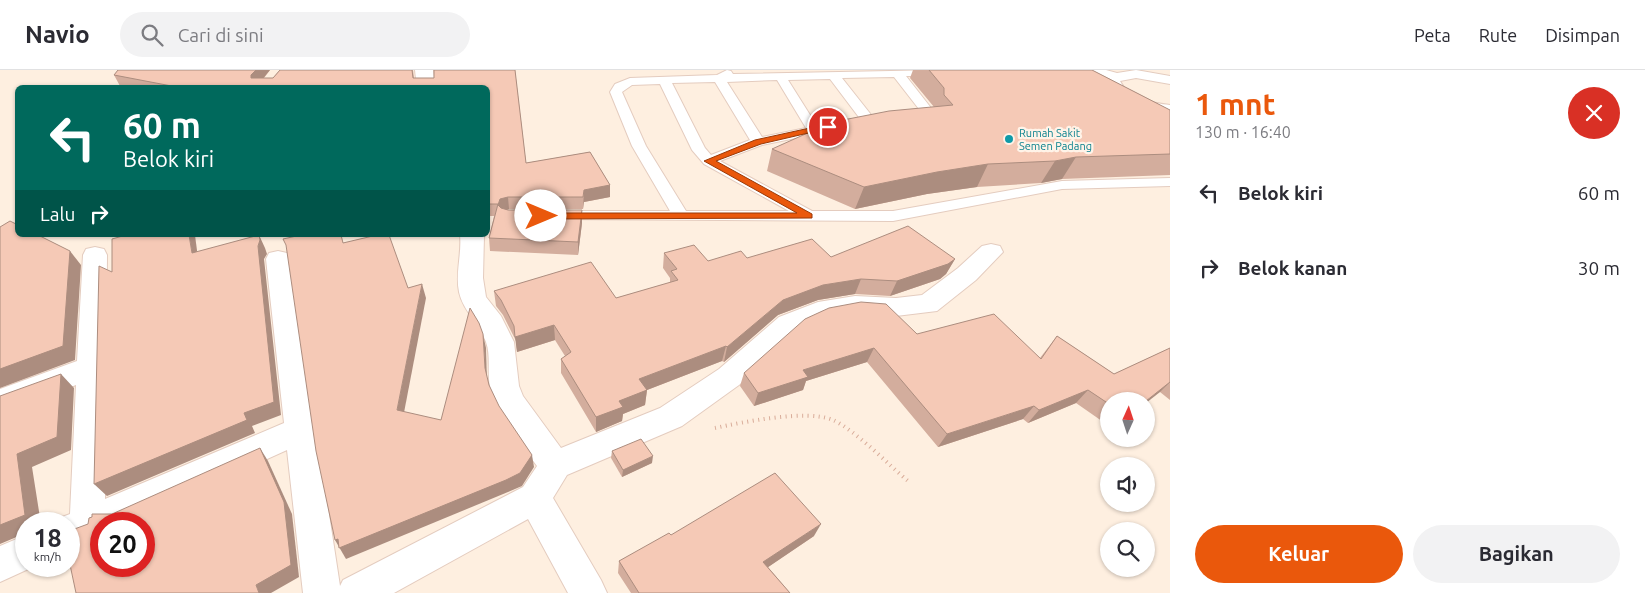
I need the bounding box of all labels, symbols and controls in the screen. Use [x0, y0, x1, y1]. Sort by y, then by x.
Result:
search box [120, 12, 470, 57]
text: Navio [25, 21, 90, 48]
icon: search [138, 21, 166, 49]
text: Cari di sini [178, 24, 264, 46]
text: Peta [1414, 25, 1451, 45]
text: Rute [1479, 25, 1517, 45]
text: Disimpan [1545, 25, 1620, 45]
text: 1 mnt [1195, 87, 1275, 121]
button: close [1568, 87, 1620, 139]
icon: left [40, 105, 105, 170]
text: 60 m [123, 105, 201, 145]
pin [807, 106, 849, 148]
icon: arrive [814, 113, 842, 141]
text: 130 m · 16:40 [1195, 123, 1291, 141]
place label: Rumah Sakit Semen Padang [1019, 127, 1092, 152]
marker: Rumah Sakit Semen Padang [1003, 133, 1015, 145]
text: Belok kiri [123, 146, 214, 171]
icon: left [1195, 179, 1223, 207]
text: Belok kiri [1238, 182, 1323, 204]
text: 60 m [1578, 182, 1620, 204]
position arrow [514, 189, 566, 241]
icon: right [85, 200, 113, 228]
text: Lalu [40, 203, 75, 225]
icon: right [1195, 254, 1223, 282]
text: Belok kanan [1238, 257, 1347, 279]
text: 30 m [1578, 257, 1620, 279]
north arrow [1100, 392, 1155, 448]
map controls [1100, 392, 1155, 577]
button: sound [1100, 457, 1155, 512]
speed limit sign: 20 [90, 512, 155, 577]
button: search [1100, 522, 1155, 577]
text: 18 [33, 524, 62, 552]
button: Keluar [1195, 525, 1403, 583]
button: Bagikan [1413, 525, 1620, 583]
text: km/h [34, 550, 61, 563]

